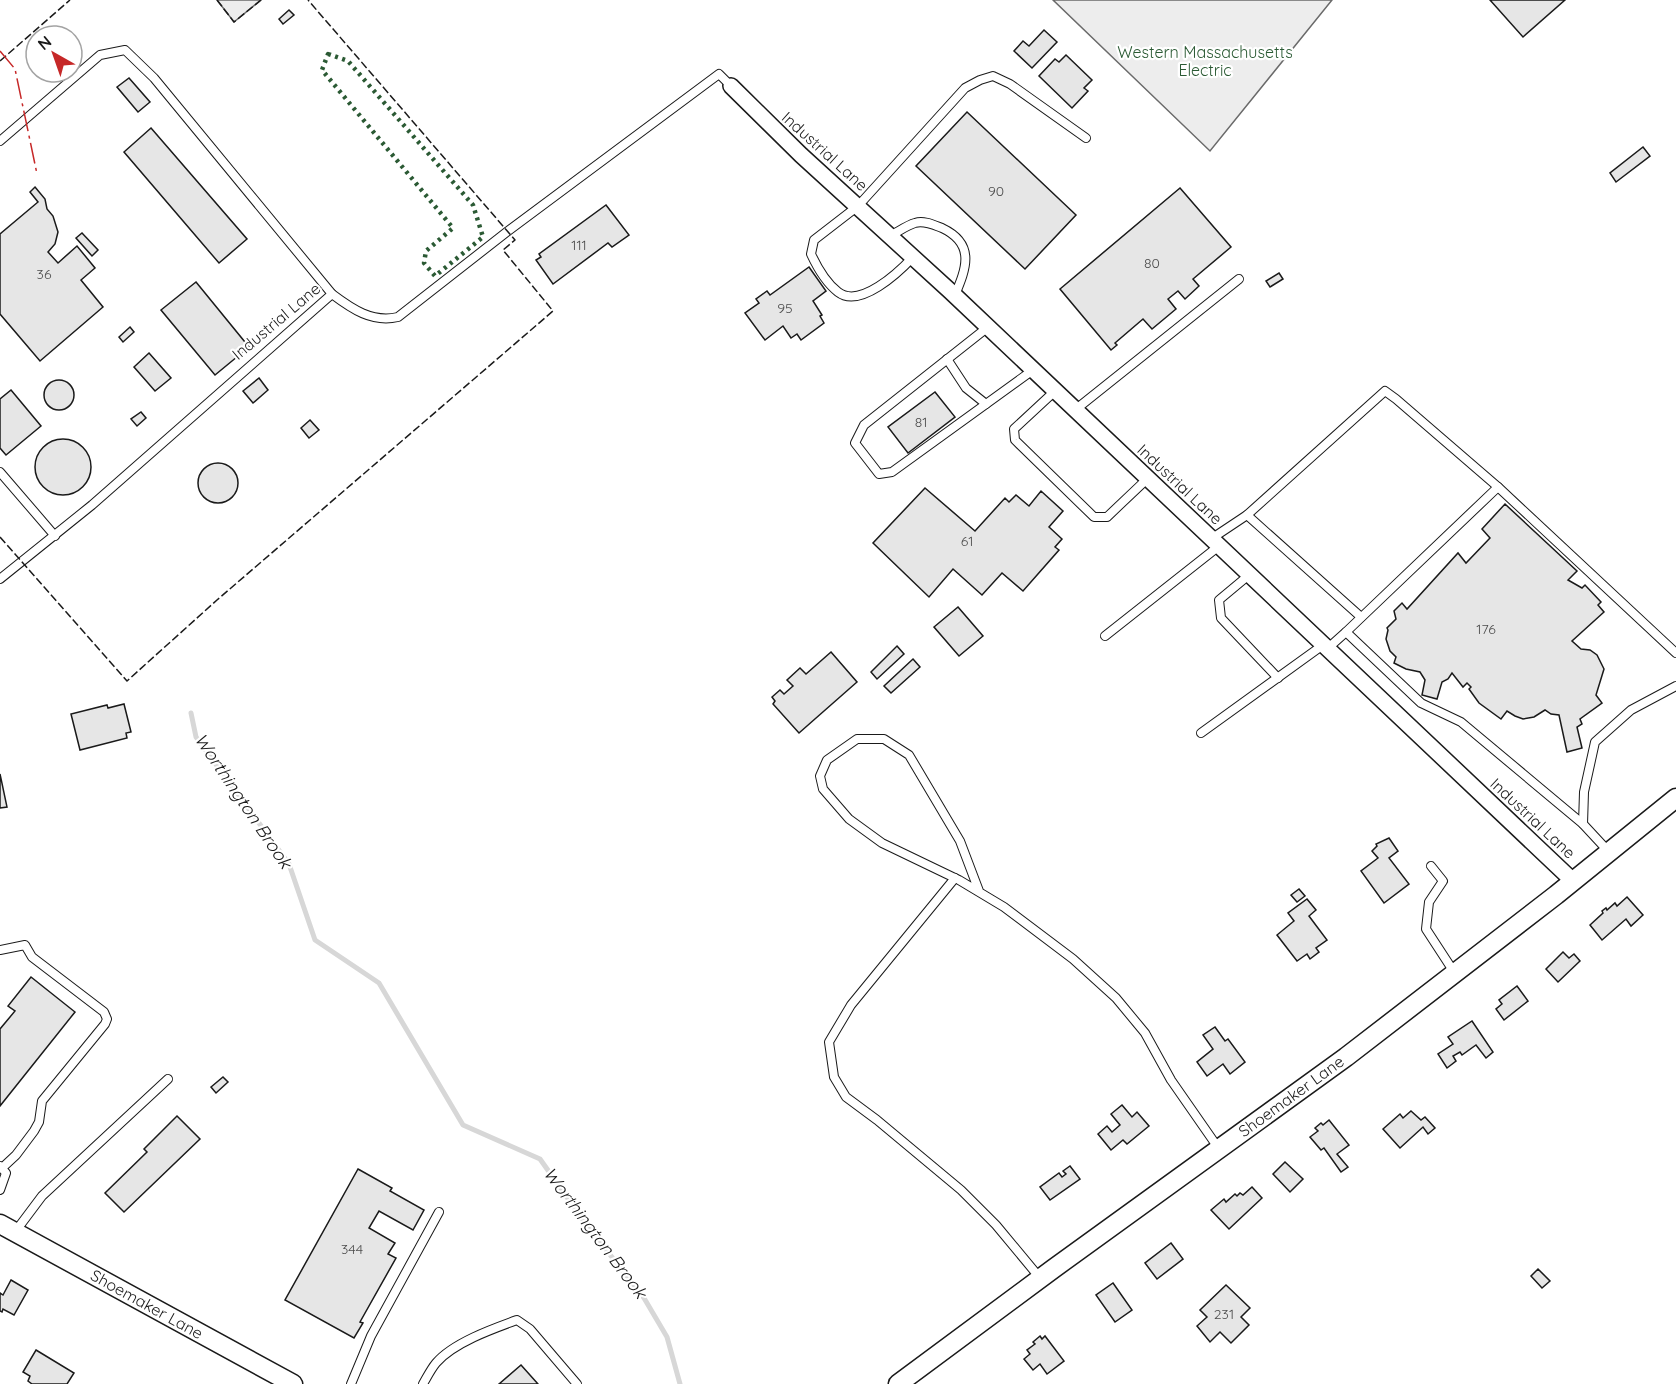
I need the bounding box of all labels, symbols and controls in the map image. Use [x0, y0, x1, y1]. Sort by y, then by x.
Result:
north arrow [24, 24, 84, 84]
text: N [33, 31, 55, 54]
park label: Western Massachusetts Electric [1117, 42, 1293, 80]
street label: Industrial Lane [778, 107, 872, 195]
house number: 90 [988, 182, 1004, 200]
house number: 111 [571, 236, 587, 254]
house number: 80 [1144, 254, 1160, 272]
house number: 36 [37, 265, 52, 283]
street label: Industrial Lane [228, 278, 324, 364]
house number: 95 [777, 299, 793, 317]
house number: 81 [915, 413, 927, 431]
street label: Industrial Lane [1133, 439, 1227, 529]
house number: 61 [961, 532, 973, 550]
house number: 176 [1476, 620, 1496, 638]
water label: Worthington Brook [190, 729, 298, 874]
street label: Industrial Lane [1486, 773, 1580, 863]
street label: Shoemaker Lane [1234, 1051, 1348, 1141]
water label: Worthington Brook [539, 1162, 653, 1304]
house number: 344 [341, 1240, 363, 1258]
street label: Shoemaker Lane [87, 1265, 207, 1343]
house number: 231 [1214, 1305, 1234, 1323]

